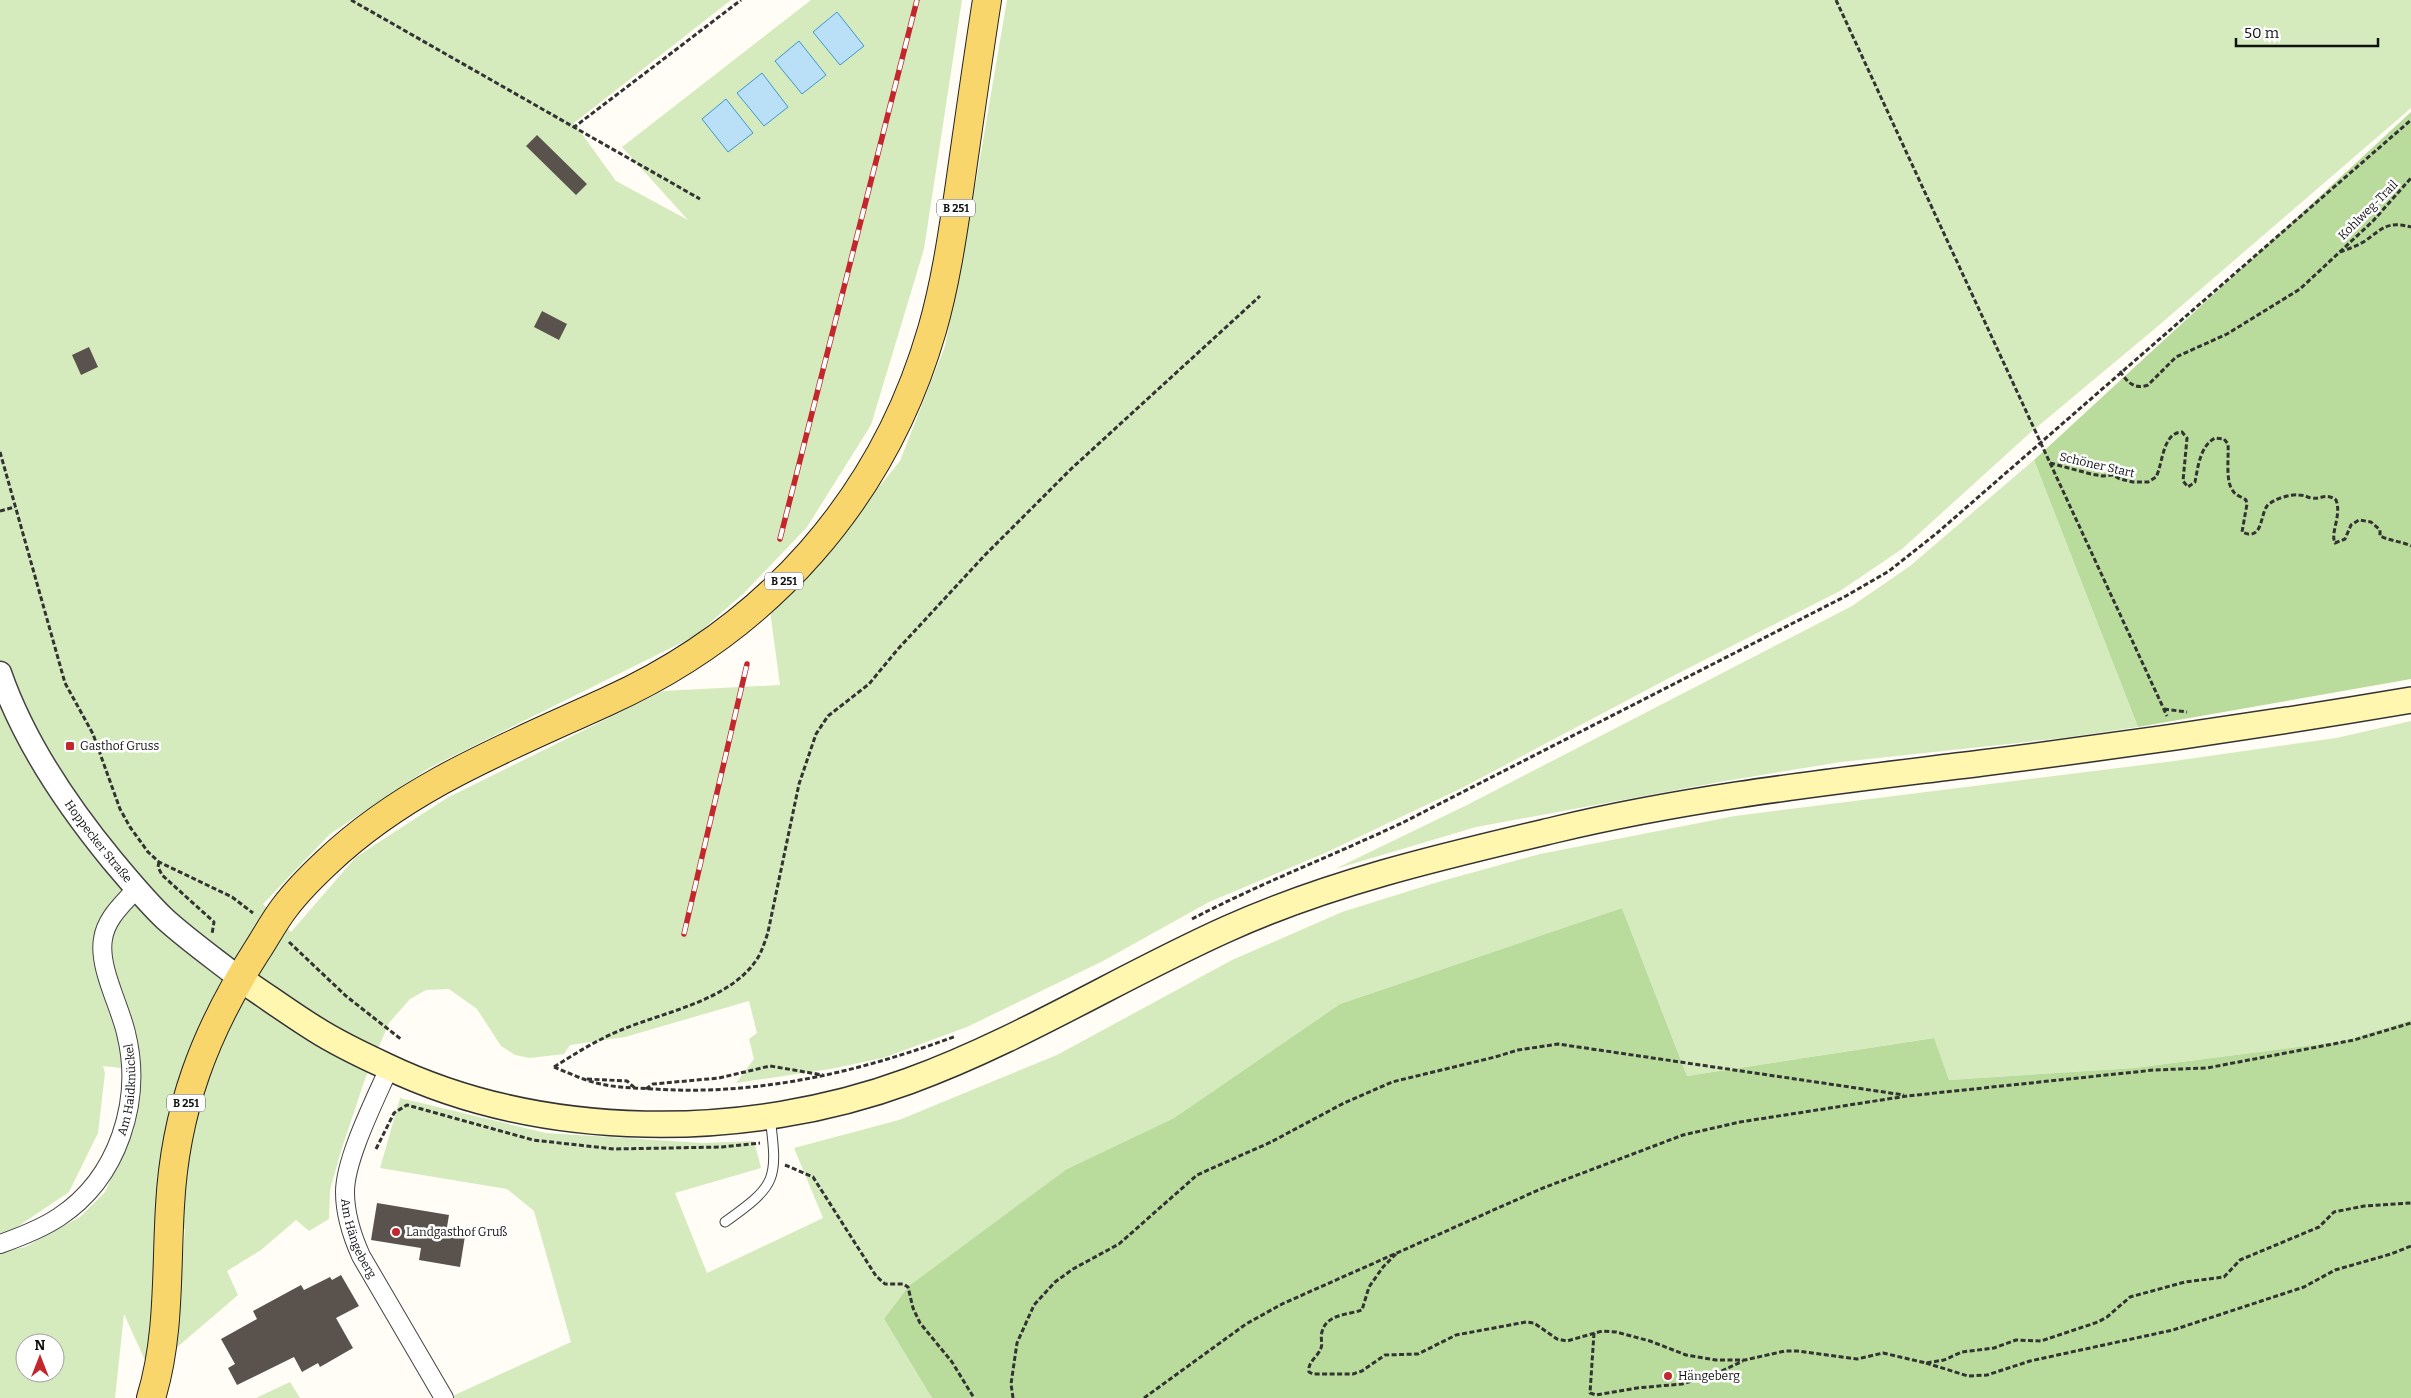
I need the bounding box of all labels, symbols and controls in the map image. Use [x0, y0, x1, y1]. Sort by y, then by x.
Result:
scale bar [2236, 15, 2378, 47]
text: 50 m [2244, 24, 2280, 42]
street label: Kohlweg-Trail [2335, 177, 2401, 243]
road number: B 251 [937, 200, 975, 217]
street label: Schöner Start [2058, 450, 2137, 481]
road number: B 251 [765, 572, 803, 590]
place label: Gasthof Gruss [80, 739, 159, 753]
marker: Gasthof Gruss [64, 740, 76, 752]
street label: Hoppecker Straße [62, 797, 135, 885]
street label: Am Haidknückel [115, 1042, 138, 1137]
road number: B 251 [167, 1094, 205, 1112]
street label: Am Hängeberg [338, 1198, 379, 1281]
place label: Landgasthof Gruß [406, 1225, 507, 1239]
marker: Landgasthof Gruß [390, 1226, 402, 1238]
north arrow [15, 1333, 65, 1383]
text: N [35, 1337, 46, 1354]
place label: Hängeberg [1678, 1369, 1740, 1383]
marker: Hängeberg [1662, 1370, 1674, 1382]

